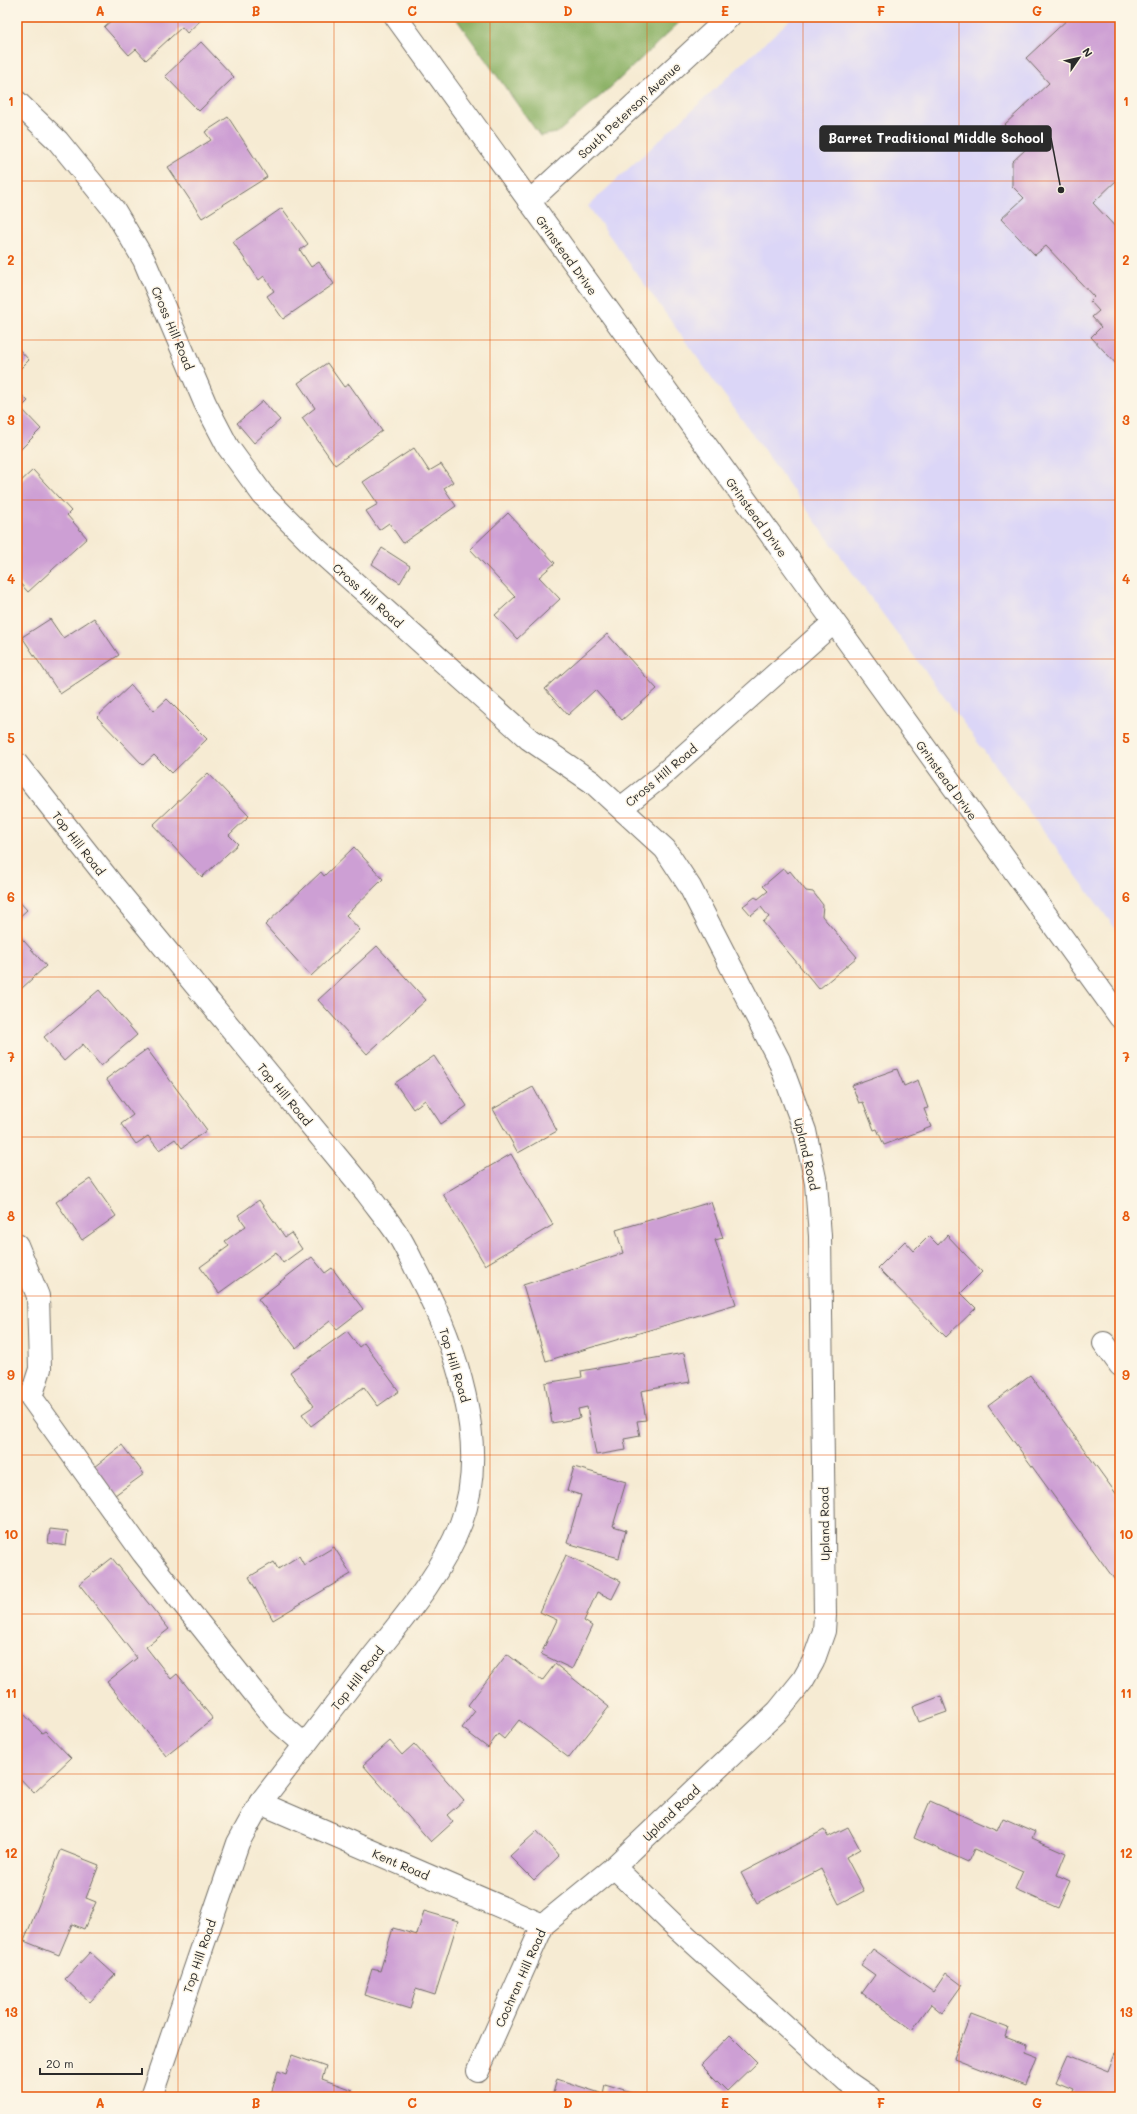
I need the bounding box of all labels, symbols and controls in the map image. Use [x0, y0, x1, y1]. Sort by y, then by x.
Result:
text: A [95, 2, 105, 19]
text: B [252, 2, 261, 19]
text: C [407, 2, 417, 19]
text: D [563, 2, 573, 19]
text: E [721, 2, 729, 19]
text: F [877, 2, 885, 19]
text: G [1032, 2, 1042, 19]
north arrow [1059, 38, 1099, 78]
text: N [1079, 44, 1096, 60]
street label: South Peterson Avenue [574, 58, 684, 162]
text: 1 [8, 92, 14, 109]
text: 1 [1123, 92, 1129, 109]
callout: Barret Traditional Middle School [820, 126, 1051, 151]
text: Barret Traditional Middle School [828, 129, 1044, 146]
street label: Grinstead Drive [533, 212, 601, 298]
text: 2 [7, 251, 15, 268]
text: 2 [1122, 251, 1130, 268]
street label: Cross Hill Road [148, 284, 198, 373]
text: 3 [7, 411, 15, 428]
text: 3 [1122, 411, 1130, 428]
street label: Grinstead Drive [723, 474, 791, 560]
street label: Cross Hill Road [330, 559, 407, 631]
text: 4 [7, 570, 15, 587]
text: 4 [1122, 570, 1130, 587]
text: 5 [7, 729, 15, 746]
text: 5 [1122, 729, 1130, 746]
street label: Grinstead Drive [913, 737, 981, 823]
street label: Cross Hill Road [622, 740, 701, 810]
street label: Top Hill Road [49, 808, 109, 879]
text: 6 [7, 888, 15, 905]
text: 6 [1122, 888, 1130, 905]
text: 7 [7, 1048, 15, 1065]
text: 7 [1122, 1048, 1130, 1065]
street label: Top Hill Road [254, 1059, 316, 1129]
street label: Upland Road [791, 1116, 823, 1192]
text: 8 [7, 1207, 15, 1224]
text: 8 [1122, 1207, 1130, 1224]
street label: Top Hill Road [436, 1326, 474, 1405]
text: 9 [7, 1366, 15, 1383]
text: 9 [1122, 1366, 1130, 1383]
street label: Upland Road [815, 1487, 833, 1561]
text: 10 [4, 1525, 18, 1542]
text: 10 [1119, 1525, 1133, 1542]
street label: Top Hill Road [327, 1642, 387, 1713]
text: 11 [5, 1684, 17, 1701]
text: 11 [1120, 1684, 1132, 1701]
street label: Upland Road [639, 1781, 703, 1844]
text: 12 [4, 1844, 18, 1861]
text: 12 [1119, 1844, 1133, 1861]
street label: Kent Road [370, 1845, 432, 1883]
street label: Top Hill Road [179, 1917, 219, 1995]
street label: Cochran Hill Road [491, 1926, 549, 2029]
text: 13 [4, 2003, 18, 2020]
text: 13 [1119, 2003, 1133, 2020]
scale bar [40, 2050, 142, 2076]
text: 20 m [46, 2055, 74, 2071]
text: A [95, 2094, 105, 2111]
text: B [252, 2094, 261, 2111]
text: C [407, 2094, 417, 2111]
text: D [563, 2094, 573, 2111]
text: E [721, 2094, 729, 2111]
text: F [877, 2094, 885, 2111]
text: G [1032, 2094, 1042, 2111]

